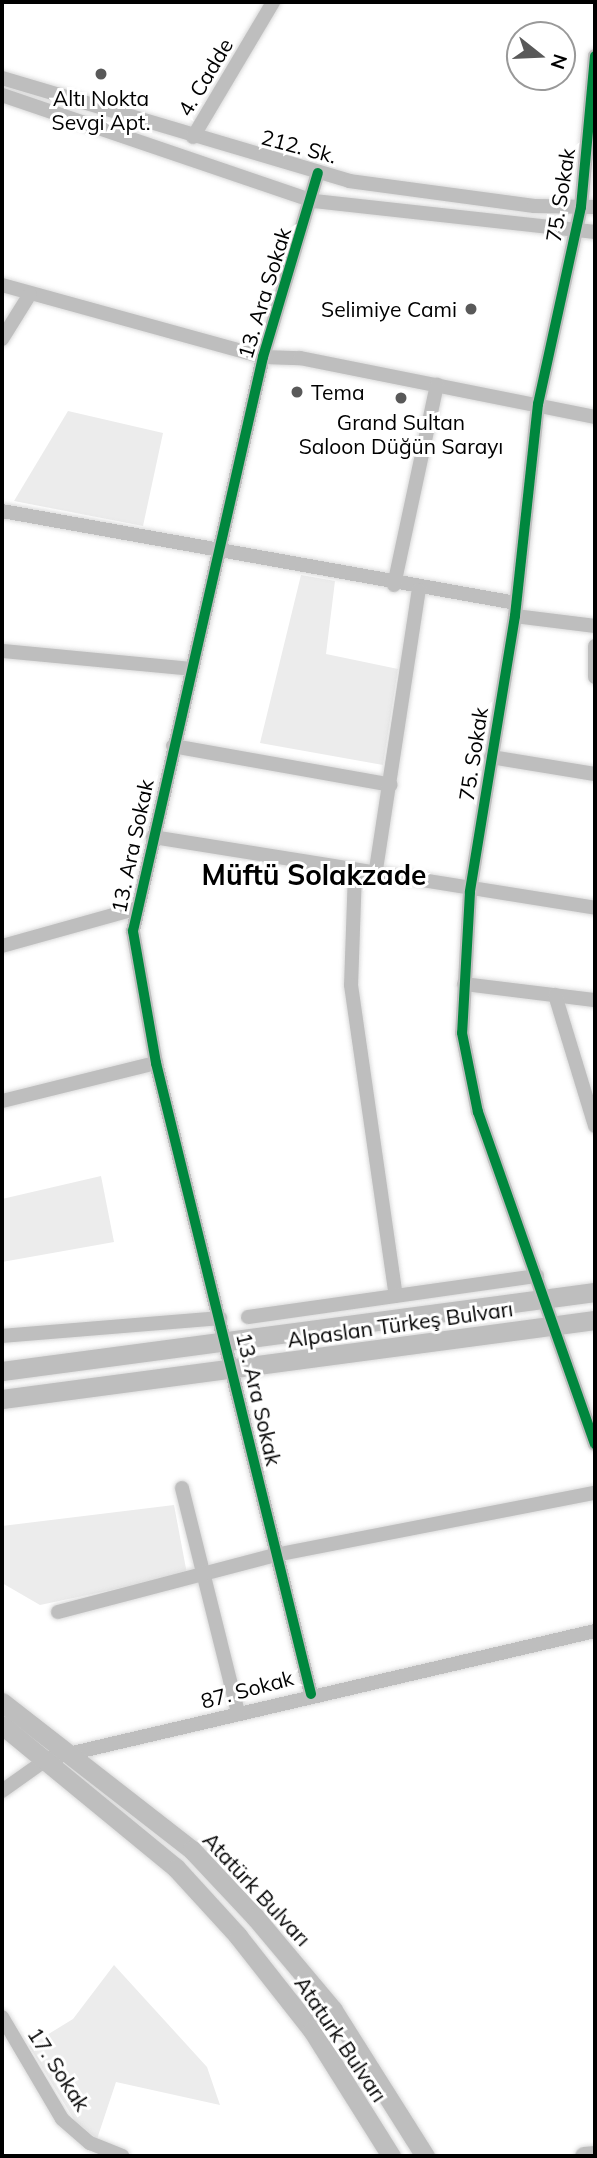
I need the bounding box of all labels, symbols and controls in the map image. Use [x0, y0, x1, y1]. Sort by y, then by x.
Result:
north arrow [506, 21, 576, 91]
street label: 4. Cadde [172, 34, 238, 120]
text: N [545, 51, 573, 72]
marker: Altı Nokta Sevgi Apt. [93, 66, 109, 82]
place label: Altı Nokta Sevgi Apt. [52, 85, 150, 135]
street label: 212. Sk. [259, 124, 339, 168]
street label: 75. Sokak [540, 146, 580, 244]
street label: 13. Ara Sokak [232, 224, 296, 362]
place label: Selimiye Cami [321, 296, 457, 322]
marker: Selimiye Cami [463, 301, 479, 317]
place label: Tema [311, 379, 365, 405]
marker: Tema [289, 384, 305, 400]
marker: Grand Sultan Saloon Düğün Sarayı [393, 390, 409, 406]
place label: Grand Sultan Saloon Düğün Sarayı [299, 409, 503, 459]
street label: 75. Sokak [453, 705, 493, 803]
street label: 13. Ara Sokak [106, 777, 158, 915]
district label: Müftü Solakzade [202, 858, 426, 892]
street label: Alpaslan Türkeş Bulvarı [285, 1296, 515, 1352]
street label: 13. Ara Sokak [231, 1330, 287, 1468]
street label: 87. Sokak [198, 1665, 296, 1713]
street label: Atatürk Bulvarı [198, 1827, 316, 1951]
street label: Ataturk Bulvarı [290, 1971, 392, 2107]
street label: 17. Sokak [23, 2022, 95, 2116]

